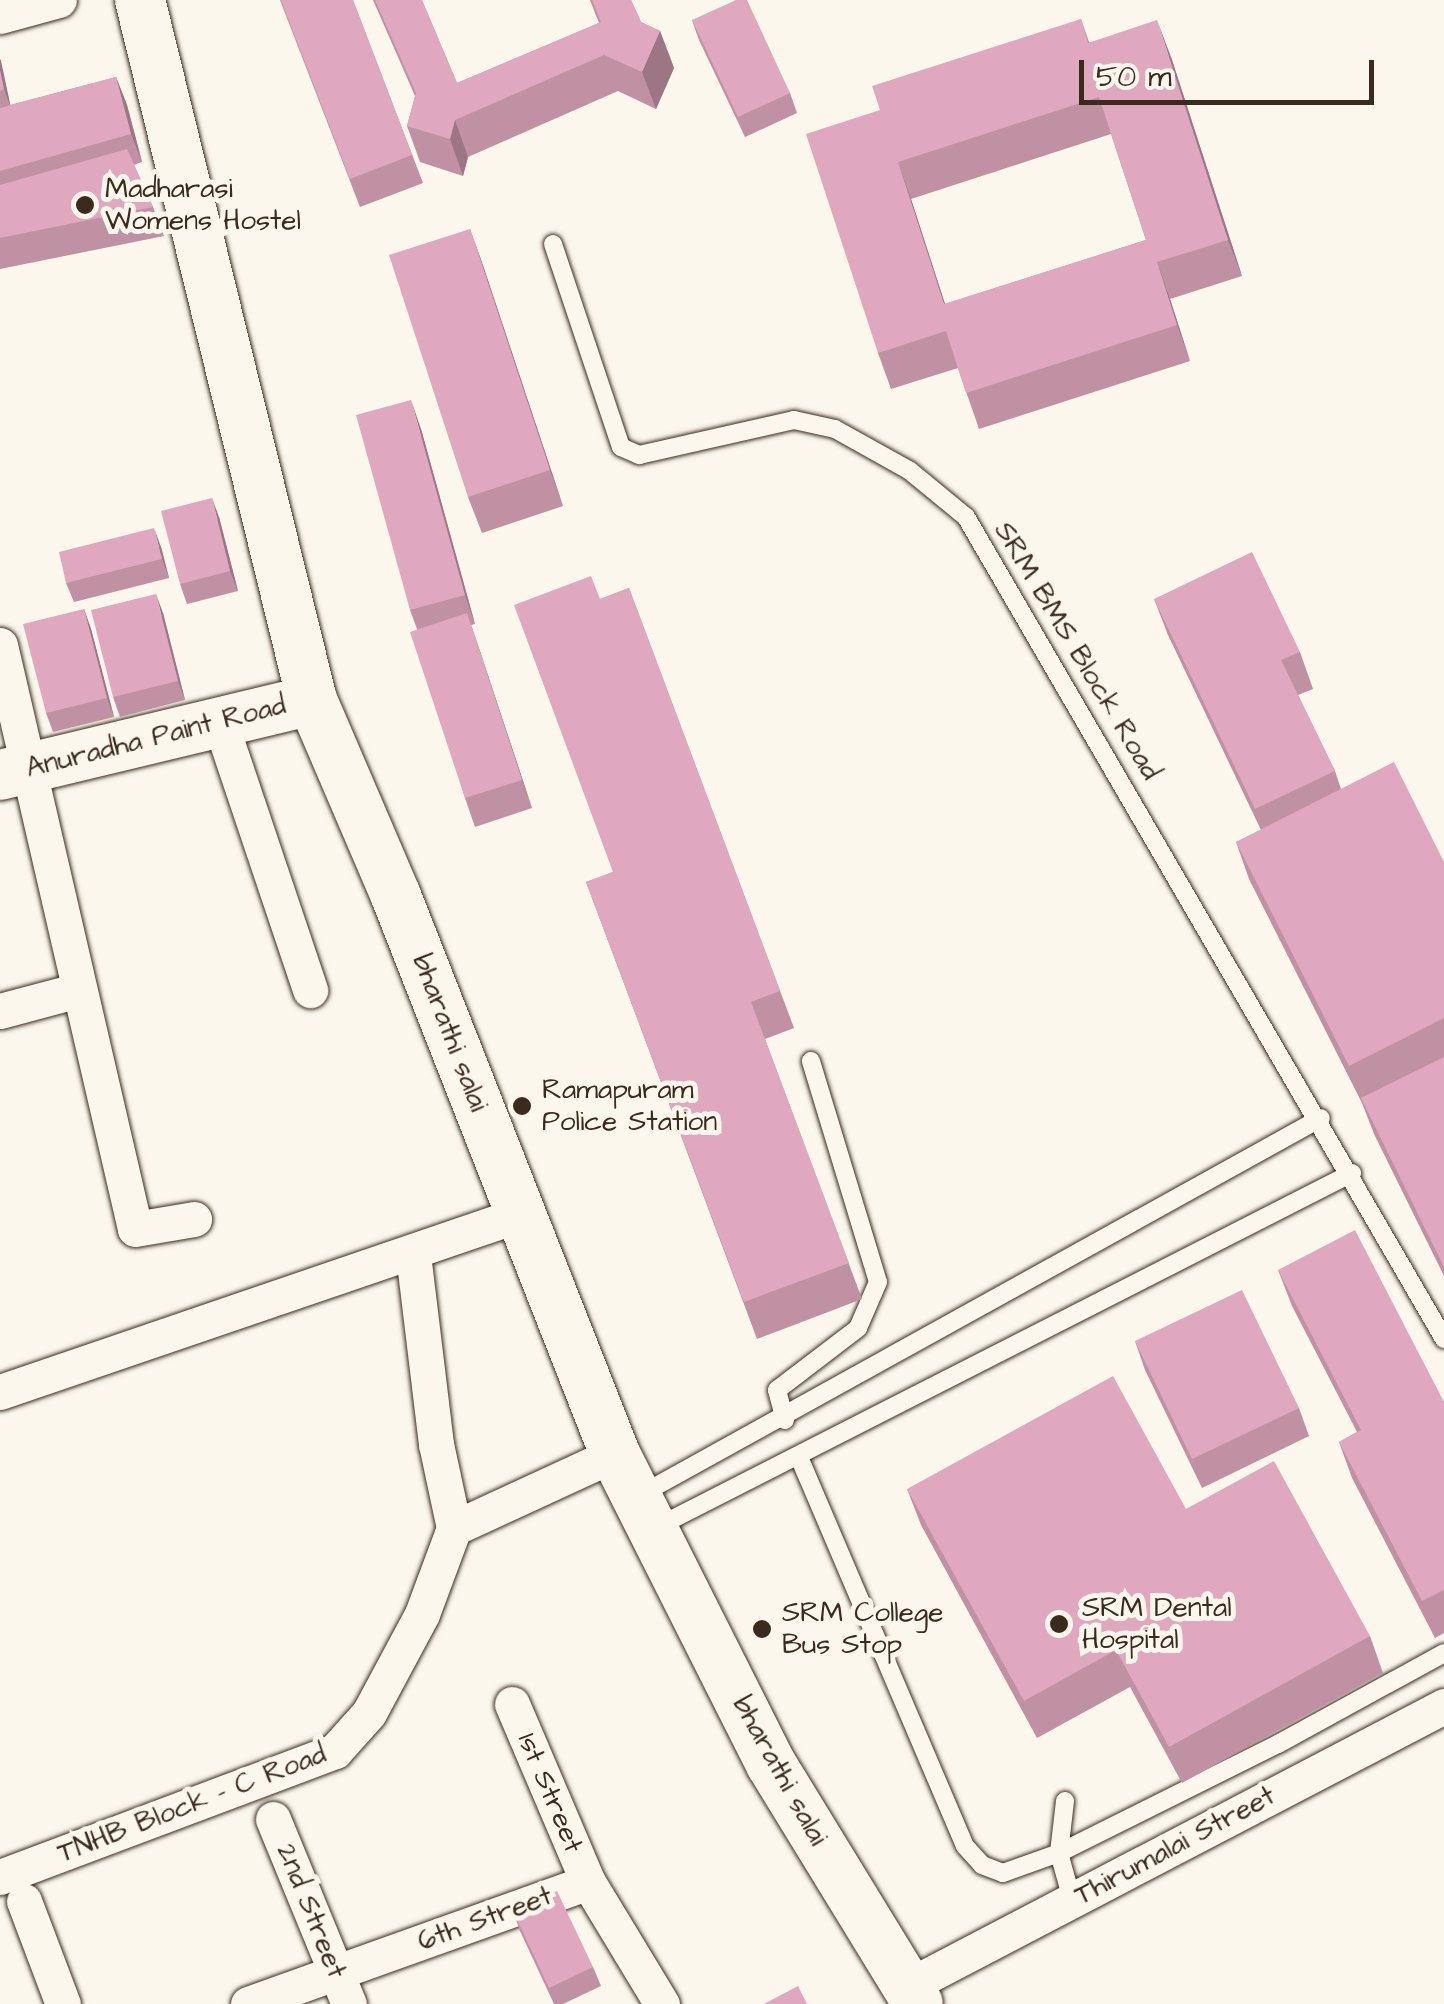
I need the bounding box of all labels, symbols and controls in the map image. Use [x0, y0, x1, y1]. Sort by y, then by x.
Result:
scale bar [1084, 40, 1379, 102]
text: 50 m [1096, 56, 1172, 98]
place label: Madharasi Womens Hostel [105, 172, 301, 238]
marker: Madharasi Womens Hostel [74, 194, 96, 216]
street label: SRM BMS Block Road [987, 516, 1167, 786]
street label: Anuradha Paint Road [23, 688, 289, 786]
street label: bharathi salai [405, 950, 495, 1116]
place label: Ramapuram Police Station [542, 1073, 717, 1139]
marker: Ramapuram Police Station [511, 1095, 533, 1117]
place label: SRM Dental Hospital [1082, 1591, 1232, 1657]
place label: SRM College Bus Stop [782, 1596, 943, 1662]
marker: SRM Dental Hospital [1046, 1611, 1072, 1637]
marker: SRM College Bus Stop [751, 1618, 773, 1640]
street label: bharathi salai [725, 1691, 835, 1851]
street label: 1st Street [510, 1728, 590, 1858]
street label: TNHB Block - C Road [53, 1737, 331, 1871]
street label: Thirumalai Street [1069, 1779, 1281, 1913]
street label: 2nd Street [269, 1839, 353, 1983]
street label: 6th Street [413, 1879, 557, 1959]

